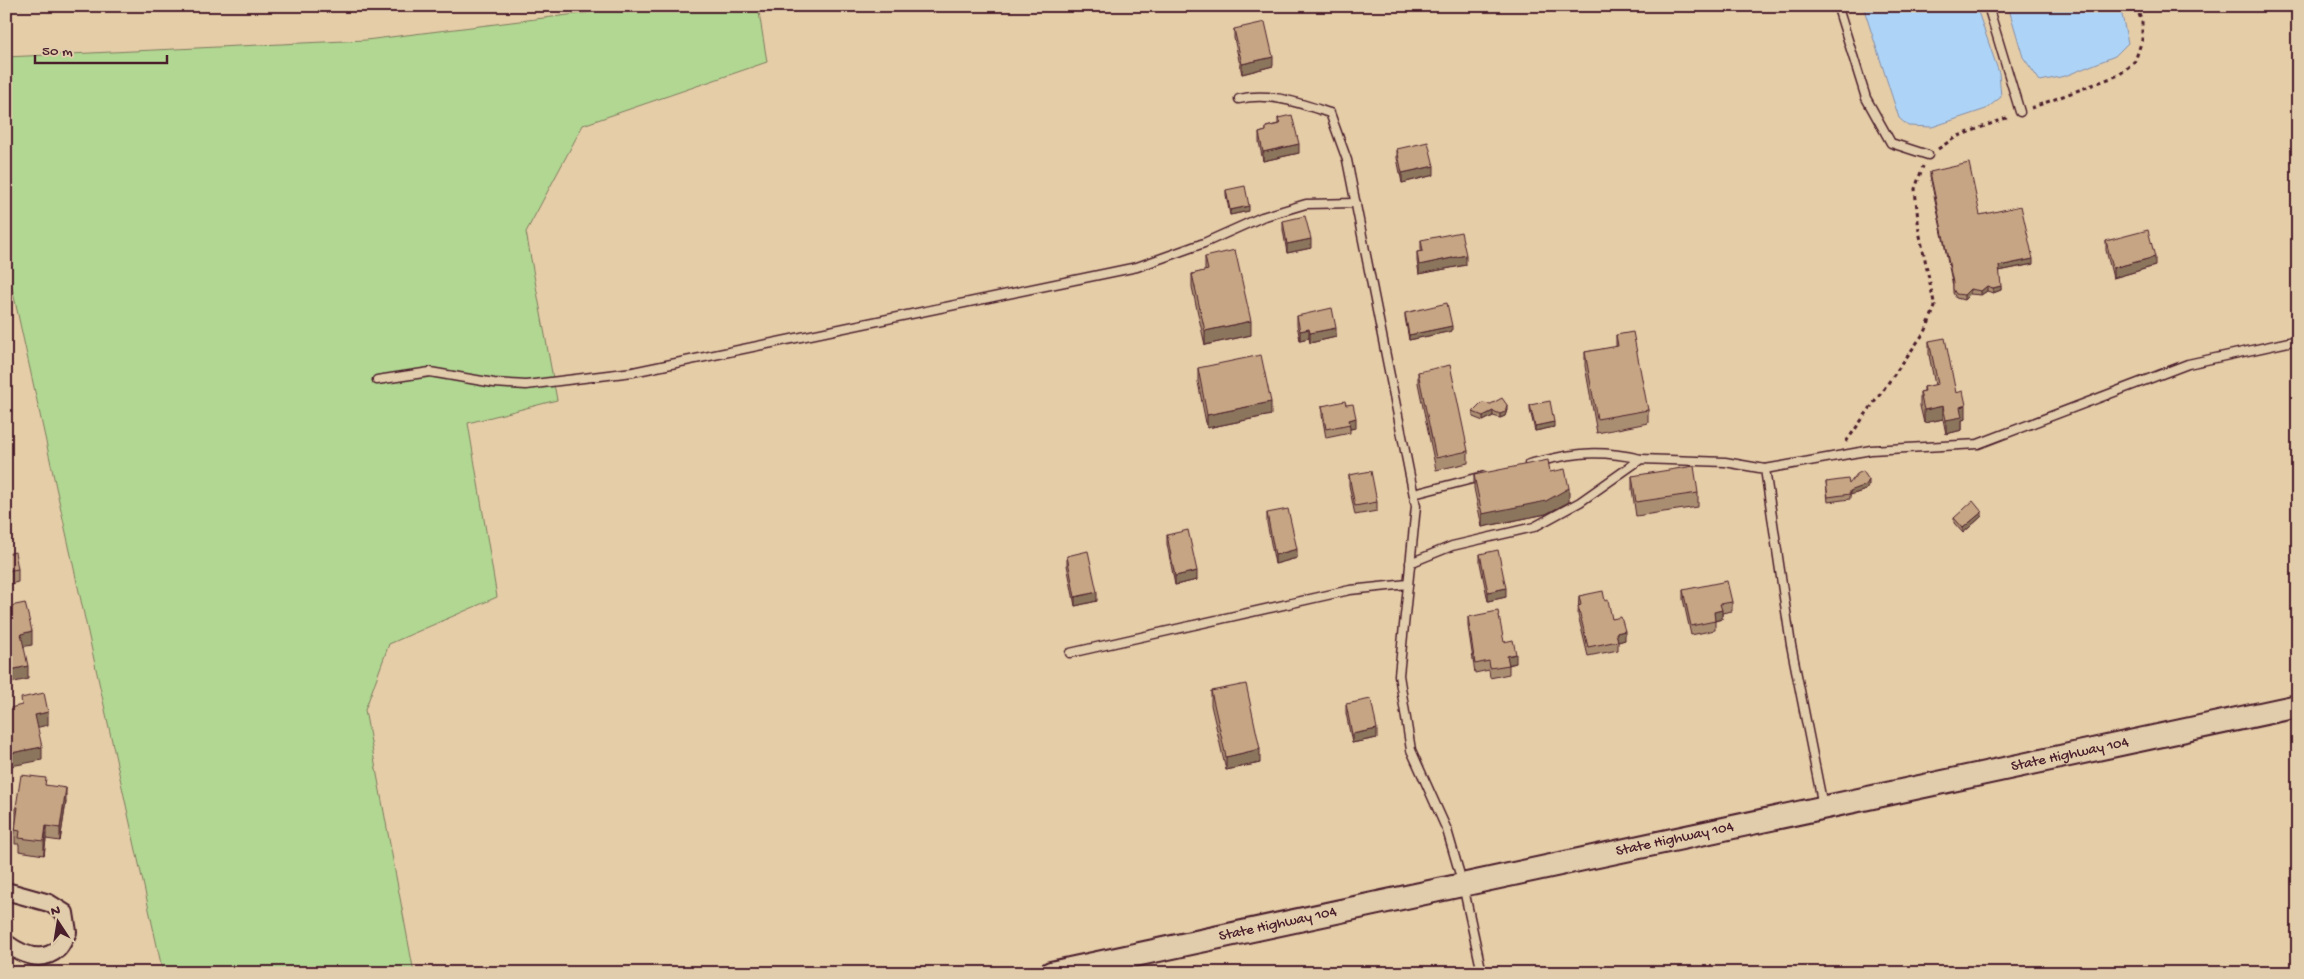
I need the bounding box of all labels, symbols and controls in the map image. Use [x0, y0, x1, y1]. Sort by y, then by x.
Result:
scale bar [35, 32, 168, 64]
text: 50 m [42, 43, 73, 61]
street label: State Highway 104 [2009, 733, 2130, 776]
street label: State Highway 104 [1614, 818, 1735, 861]
north arrow [32, 896, 82, 946]
text: N [50, 902, 62, 921]
street label: State Highway 104 [1217, 903, 1338, 946]

